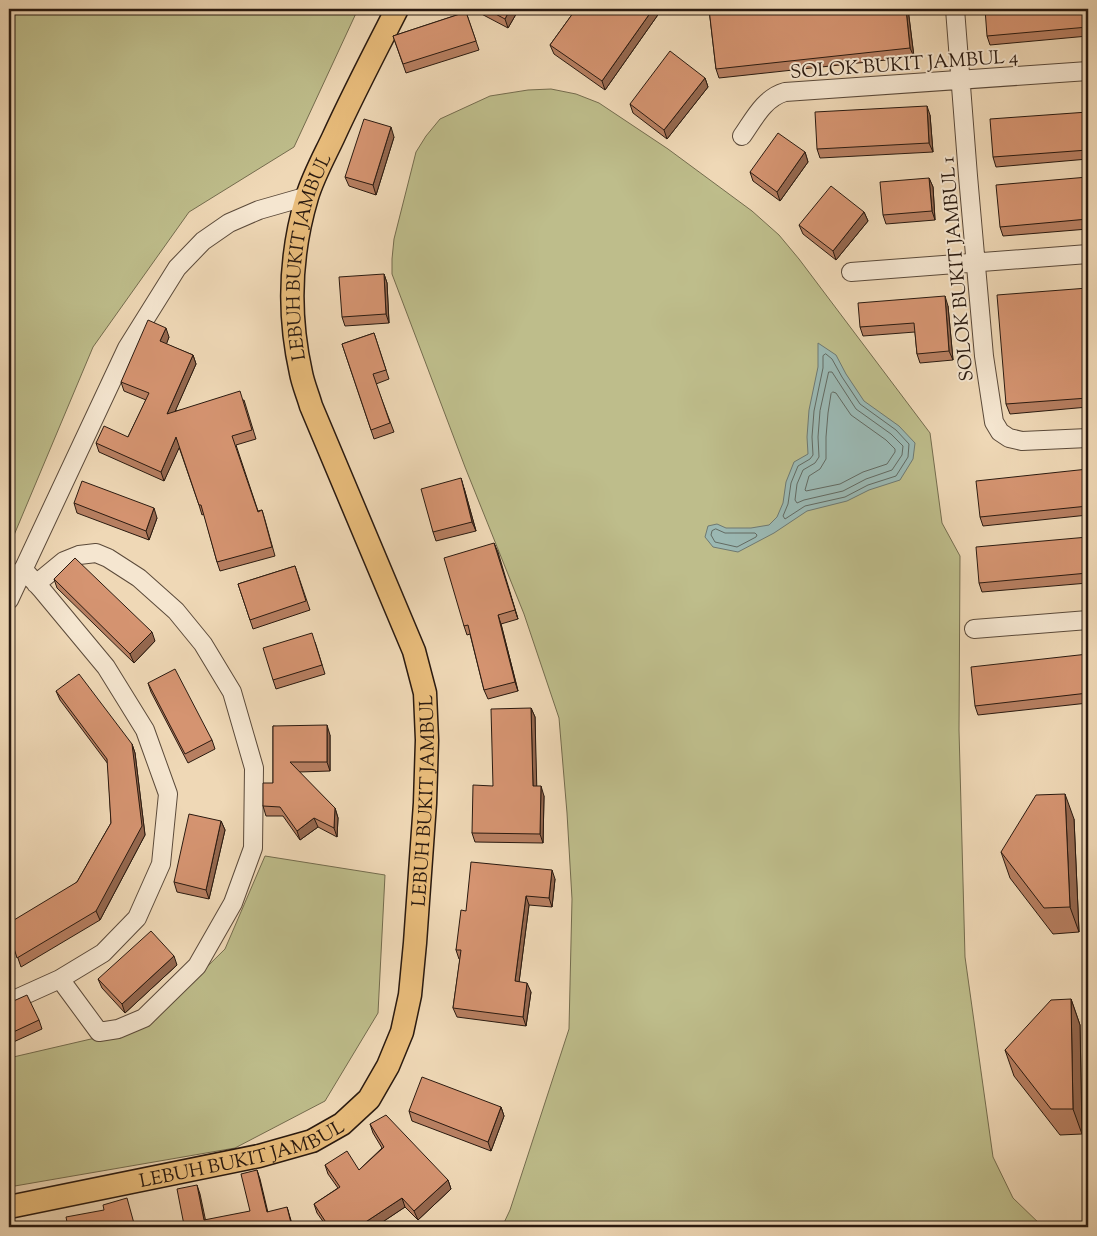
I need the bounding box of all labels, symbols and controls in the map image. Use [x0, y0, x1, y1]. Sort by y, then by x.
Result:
street label: SOLOK BUKIT JAMBUL 4 [789, 44, 1020, 87]
street label: LEBUH BUKIT JAMBUL [281, 149, 340, 363]
street label: SOLOK BUKIT JAMBUL 1 [935, 155, 982, 382]
street label: LEBUH BUKIT JAMBUL [407, 694, 443, 908]
street label: LEBUH BUKIT JAMBUL [137, 1114, 351, 1196]

